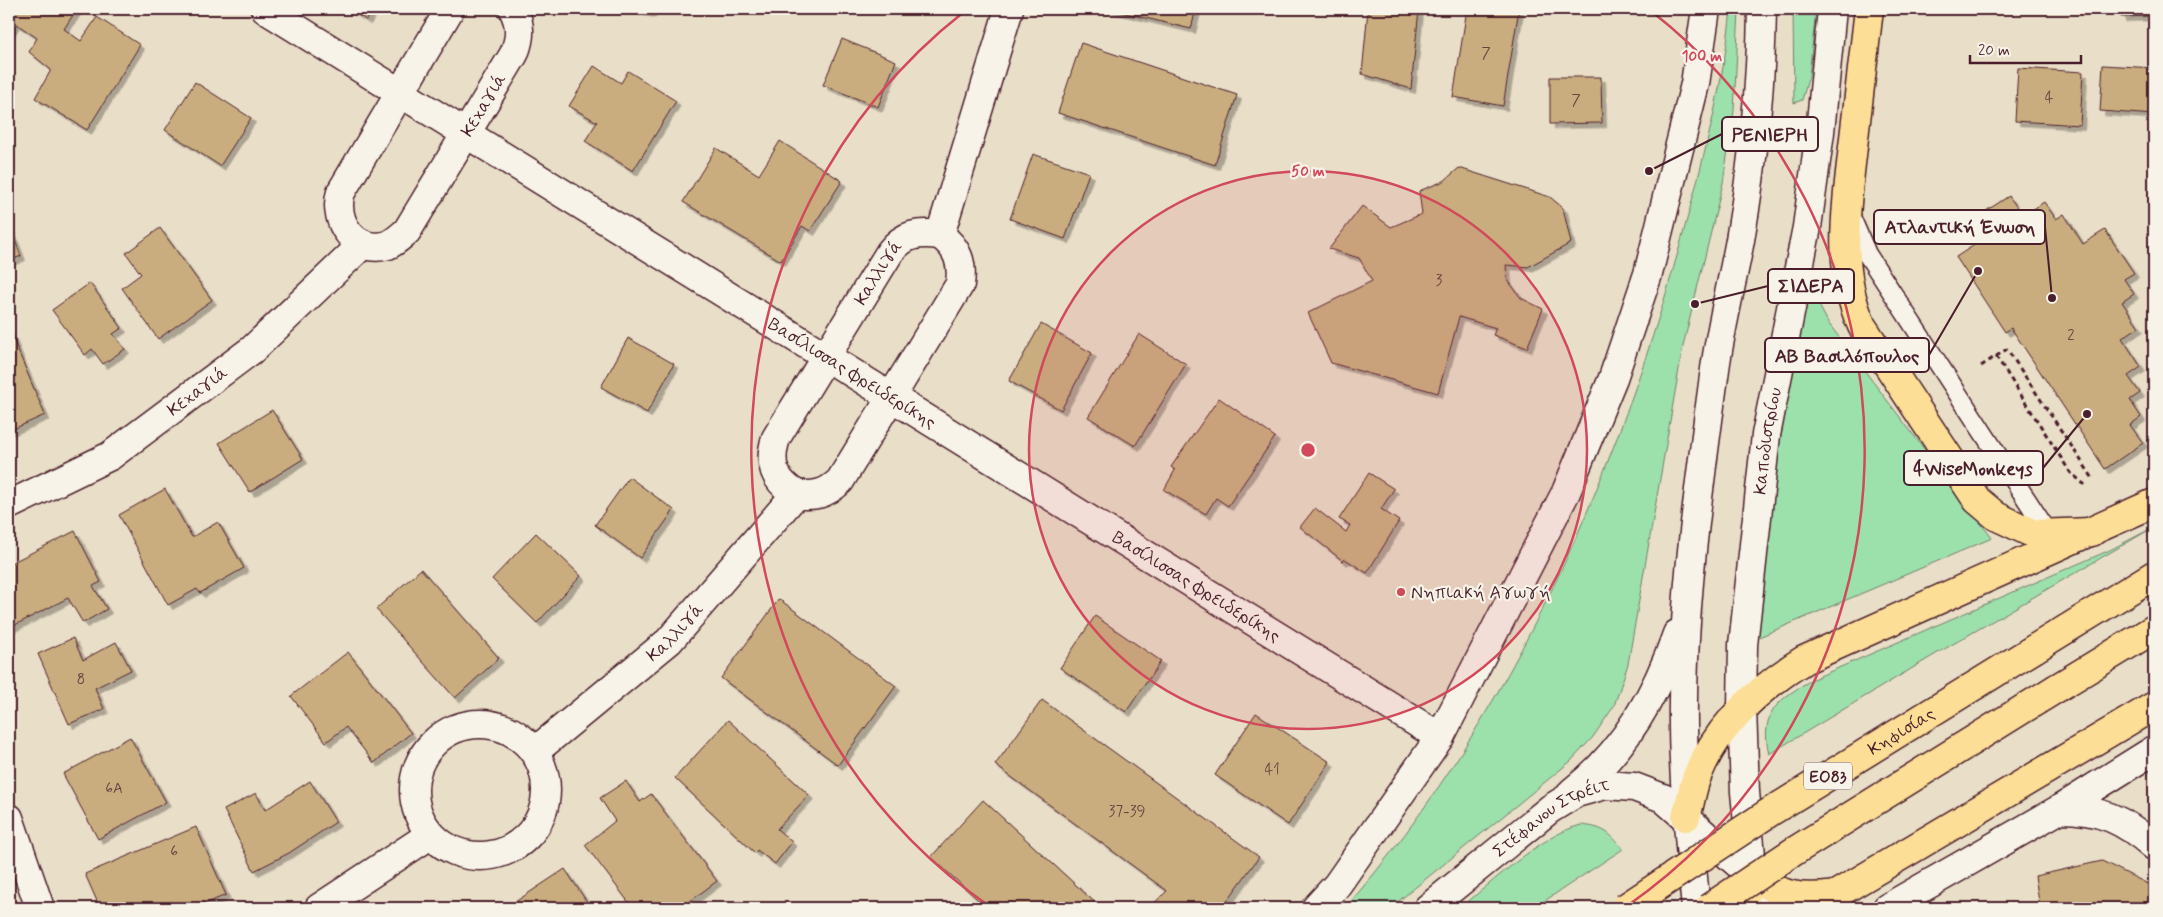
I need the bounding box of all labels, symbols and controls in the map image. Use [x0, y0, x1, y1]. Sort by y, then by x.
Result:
scale bar [1970, 32, 2082, 64]
text: 20 m [1978, 41, 2010, 61]
house number: 7 [1481, 44, 1491, 64]
text: 100 m [1682, 47, 1722, 67]
street label: Κεχαγιά [456, 69, 512, 142]
house number: 4 [2045, 88, 2054, 108]
house number: 7 [1571, 91, 1581, 111]
callout: ΡΕΝΙΕΡΗ [1722, 117, 1818, 151]
text: ΡΕΝΙΕΡΗ [1732, 123, 1808, 148]
text: 50 m [1291, 162, 1325, 182]
callout: Ατλαντική Ένωση [1874, 210, 2045, 244]
text: Ατλαντική Ένωση [1884, 215, 2036, 240]
street label: Καλλιγά [849, 235, 908, 310]
callout: ΣΙΔΕΡΑ [1768, 269, 1854, 303]
house number: 3 [1436, 271, 1443, 291]
text: ΣΙΔΕΡΑ [1778, 274, 1844, 299]
street label: Βασίλισσας Φρειδερίκης [763, 313, 941, 435]
house number: 2 [2067, 326, 2075, 346]
callout: ΑΒ Βασιλόπουλος [1765, 338, 1929, 372]
text: ΑΒ Βασιλόπουλος [1775, 344, 1920, 369]
street label: Κεχαγιά [162, 361, 233, 422]
street label: Καποδιστρίου [1749, 386, 1788, 496]
centre of rings [1299, 441, 1317, 459]
callout: 4WiseMonkeys [1904, 451, 2043, 485]
text: 4WiseMonkeys [1913, 457, 2033, 482]
street label: Βασίλισσας Φρειδερίκης [1108, 526, 1285, 648]
place label: Νηπιακή Αγωγή [1411, 581, 1551, 605]
marker: Νηπιακή Αγωγή [1395, 586, 1407, 598]
street label: Καλλιγά [642, 599, 709, 668]
house number: 8 [77, 670, 85, 690]
street label: Κηφισίας [1864, 702, 1940, 762]
house number: 41 [1264, 760, 1280, 780]
road number: ΕΟ83 [1804, 762, 1852, 789]
street label: Στέφανου Στρέιτ [1488, 773, 1612, 863]
house number: 6A [105, 779, 123, 799]
house number: 37-39 [1109, 802, 1145, 822]
house number: 6 [170, 842, 178, 862]

